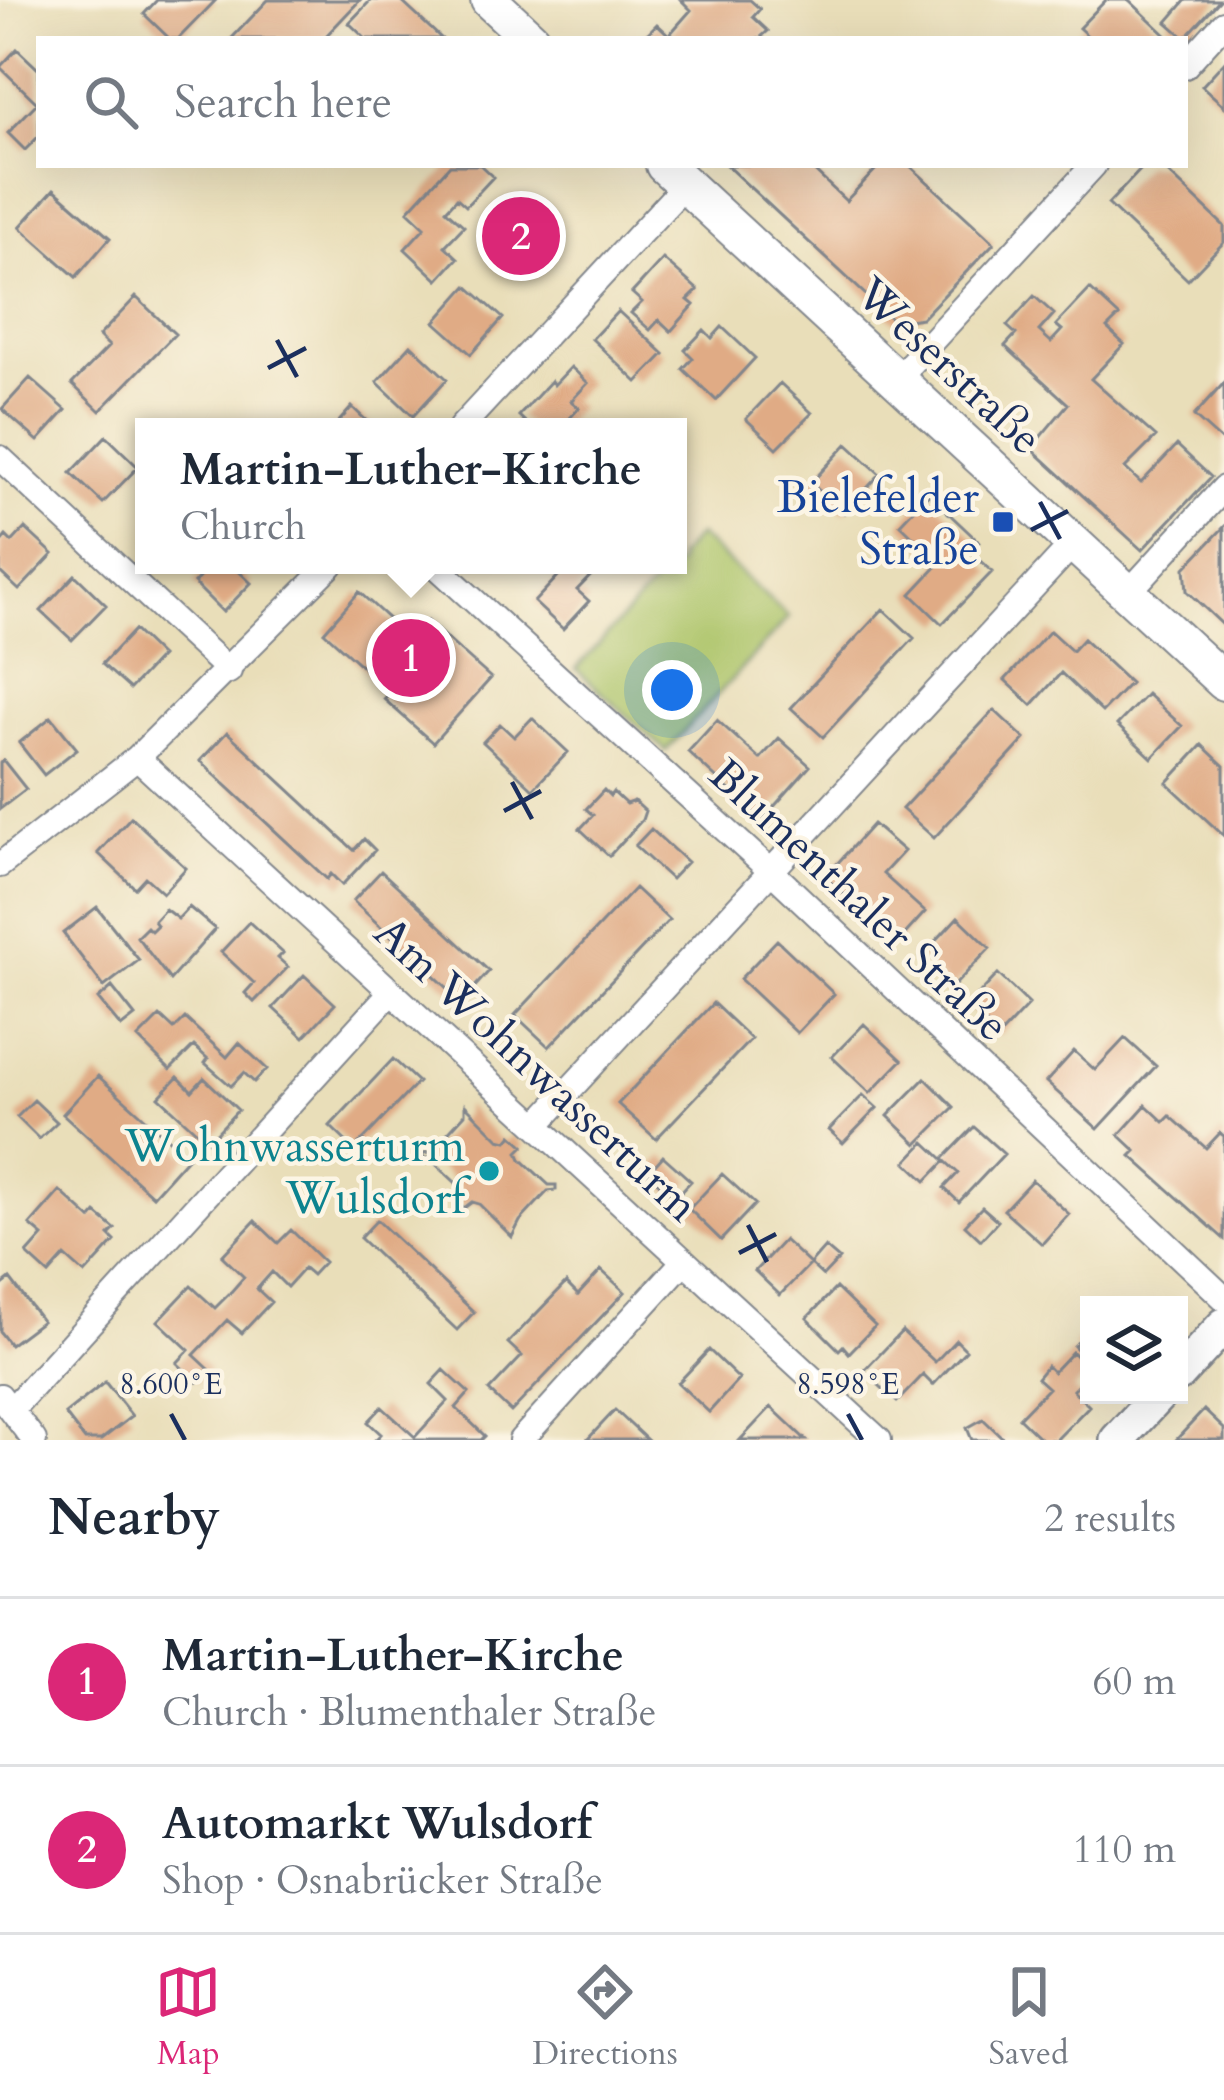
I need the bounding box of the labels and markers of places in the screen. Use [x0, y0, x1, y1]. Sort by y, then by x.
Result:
pin: 2 [482, 191, 560, 281]
place label: Bielefelder Straße [777, 467, 980, 580]
marker: Bielefelder Straße [990, 509, 1016, 535]
pin: 1 [372, 613, 450, 703]
place label: Wohnwasserturm Wulsdorf [124, 1116, 472, 1229]
marker: Wohnwasserturm Wulsdorf [476, 1158, 502, 1184]

